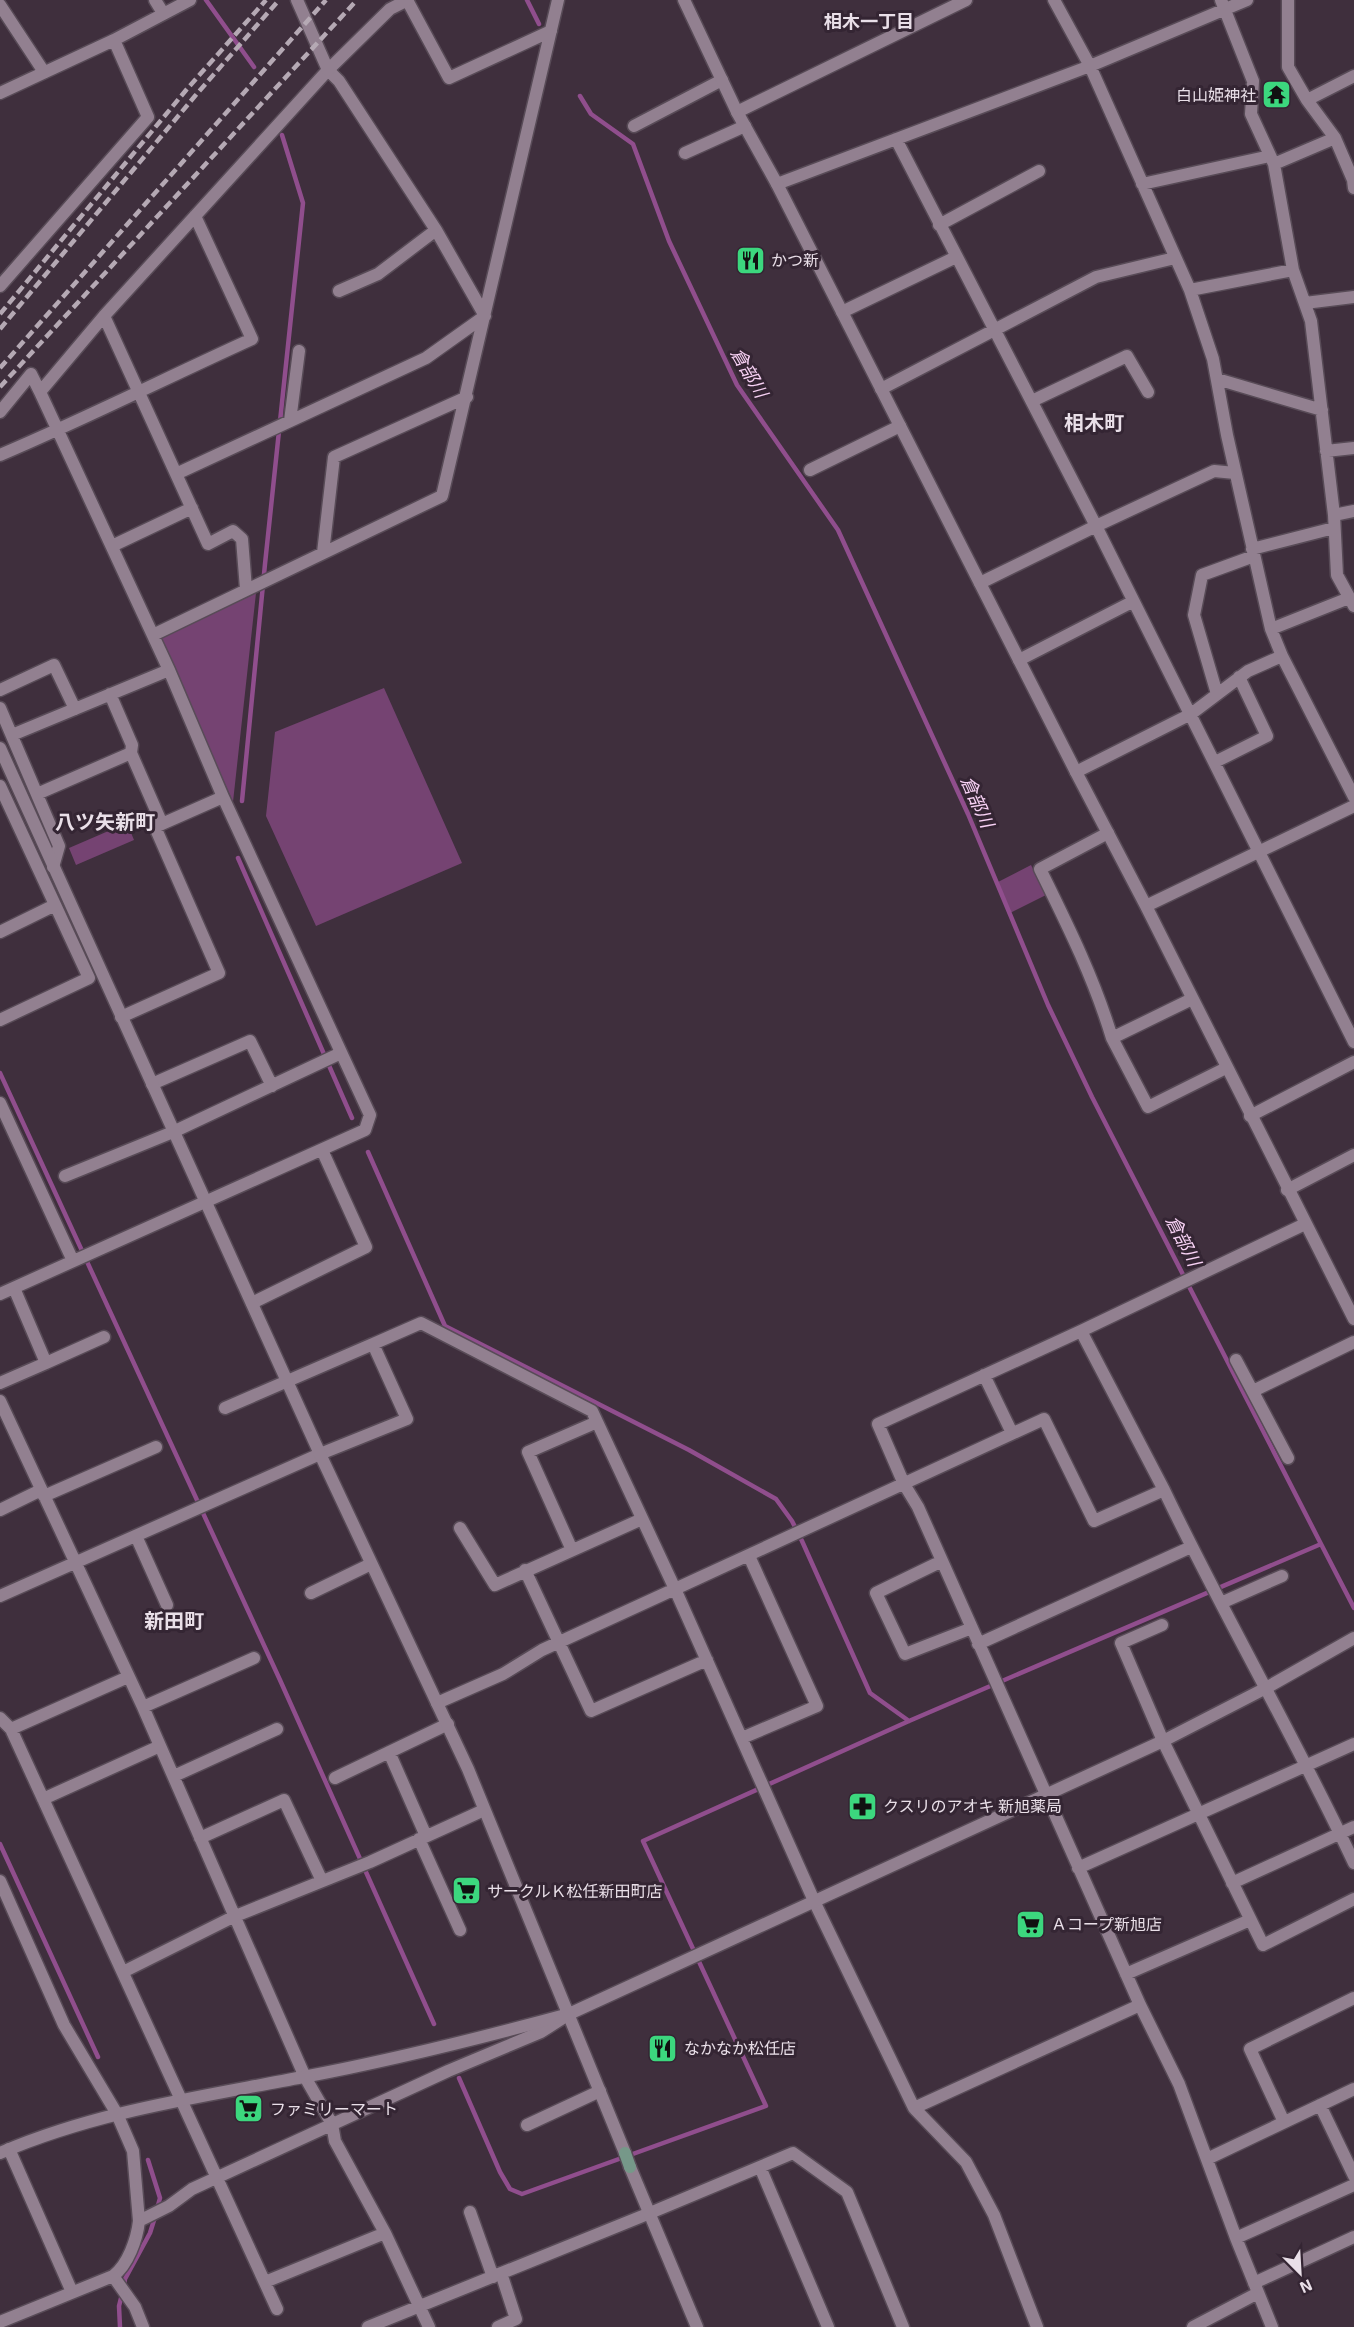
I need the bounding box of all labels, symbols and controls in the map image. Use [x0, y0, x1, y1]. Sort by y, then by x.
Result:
district label: 相木一丁目 [824, 10, 914, 32]
temple icon: 白山姫神社 [1261, 79, 1293, 111]
place label: 白山姫神社 [1176, 85, 1256, 104]
restaurant icon: かつ新 [734, 244, 766, 276]
place label: かつ新 [771, 250, 819, 269]
water label: 倉部川 [727, 344, 774, 403]
district label: 相木町 [1064, 410, 1124, 434]
water label: 倉部川 [957, 772, 1000, 833]
district label: 八ツ矢新町 [55, 809, 155, 833]
water label: 倉部川 [1162, 1211, 1207, 1271]
district label: 新田町 [144, 1608, 204, 1632]
pharmacy icon: クスリのアオキ 新旭薬局 [846, 1790, 878, 1822]
place label: クスリのアオキ 新旭薬局 [883, 1796, 1062, 1815]
supermarket icon: サークルＫ松任新田町店 [450, 1875, 482, 1907]
place label: サークルＫ松任新田町店 [487, 1881, 663, 1900]
supermarket icon: Ａコープ新旭店 [1014, 1908, 1046, 1940]
place label: Ａコープ新旭店 [1051, 1914, 1162, 1933]
restaurant icon: なかなか松任店 [647, 2032, 679, 2064]
place label: なかなか松任店 [684, 2038, 796, 2057]
supermarket icon: ファミリーマート [233, 2093, 265, 2125]
place label: ファミリーマート [270, 2099, 398, 2118]
north arrow [1270, 2243, 1330, 2303]
text: N [1297, 2276, 1315, 2298]

